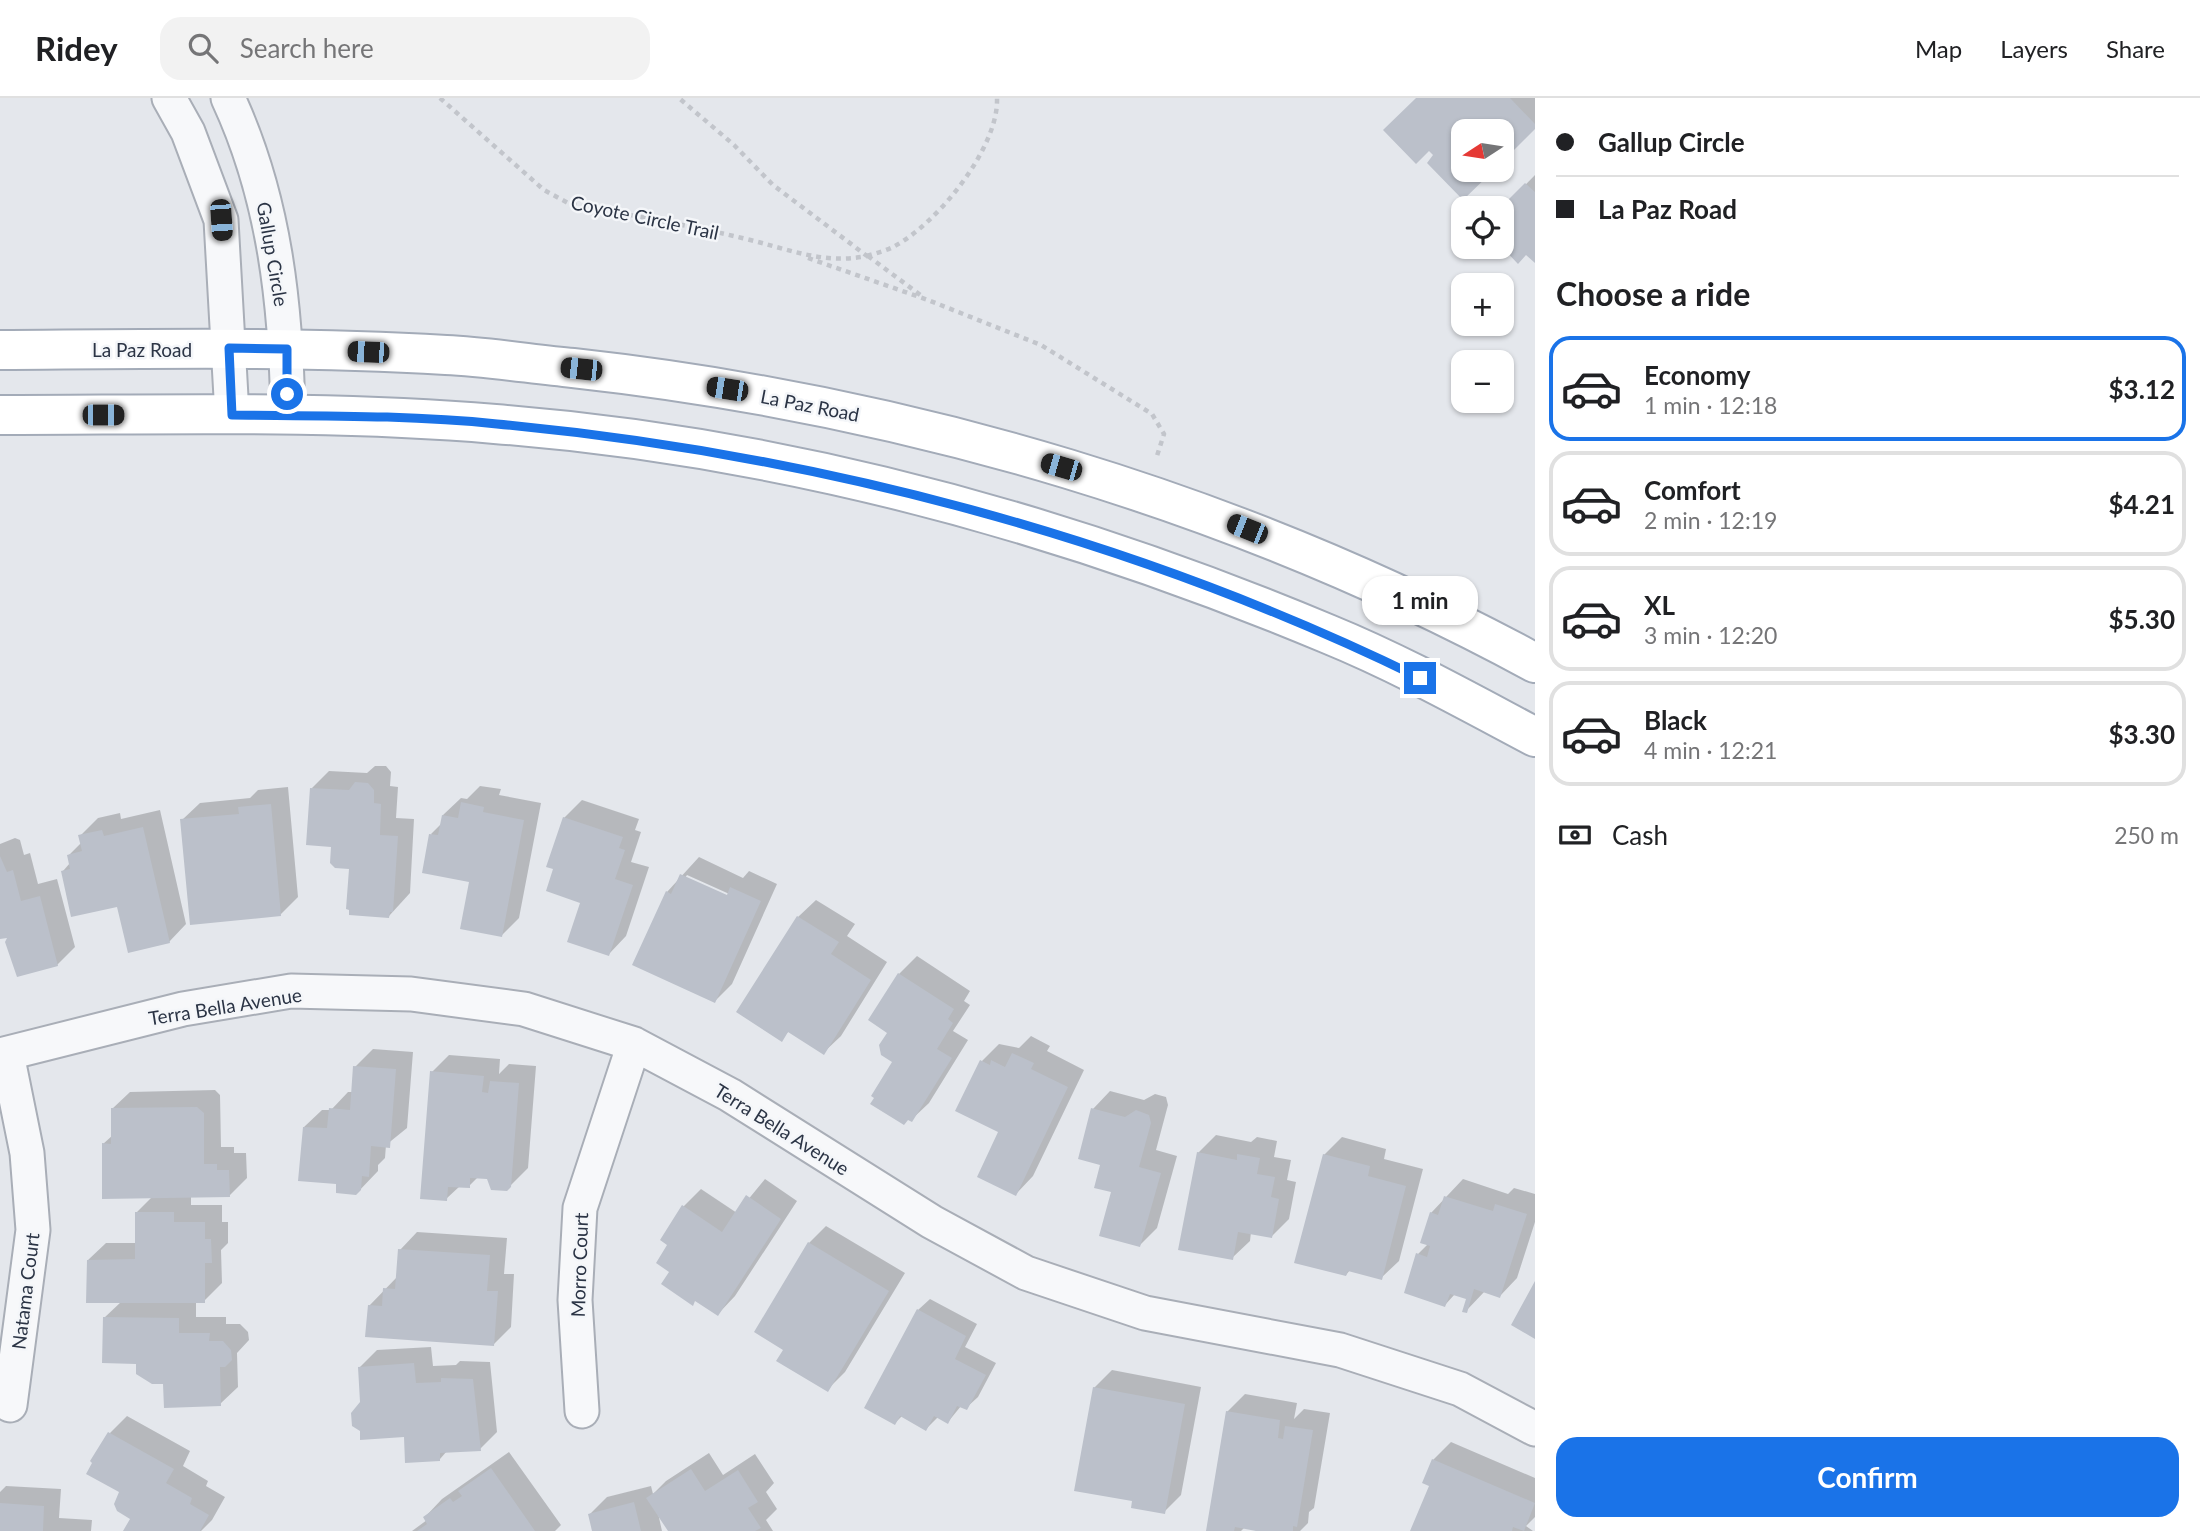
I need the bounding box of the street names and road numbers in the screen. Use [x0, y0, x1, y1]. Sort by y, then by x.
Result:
street label: Coyote Circle Trail [569, 190, 721, 244]
street label: Gallup Circle [252, 200, 294, 308]
street label: La Paz Road [92, 338, 192, 361]
street label: La Paz Road [759, 384, 861, 426]
street label: Terra Bella Avenue [147, 983, 303, 1029]
street label: Terra Bella Avenue [710, 1078, 854, 1180]
street label: Morro Court [566, 1212, 592, 1318]
street label: Natama Court [6, 1231, 44, 1351]

